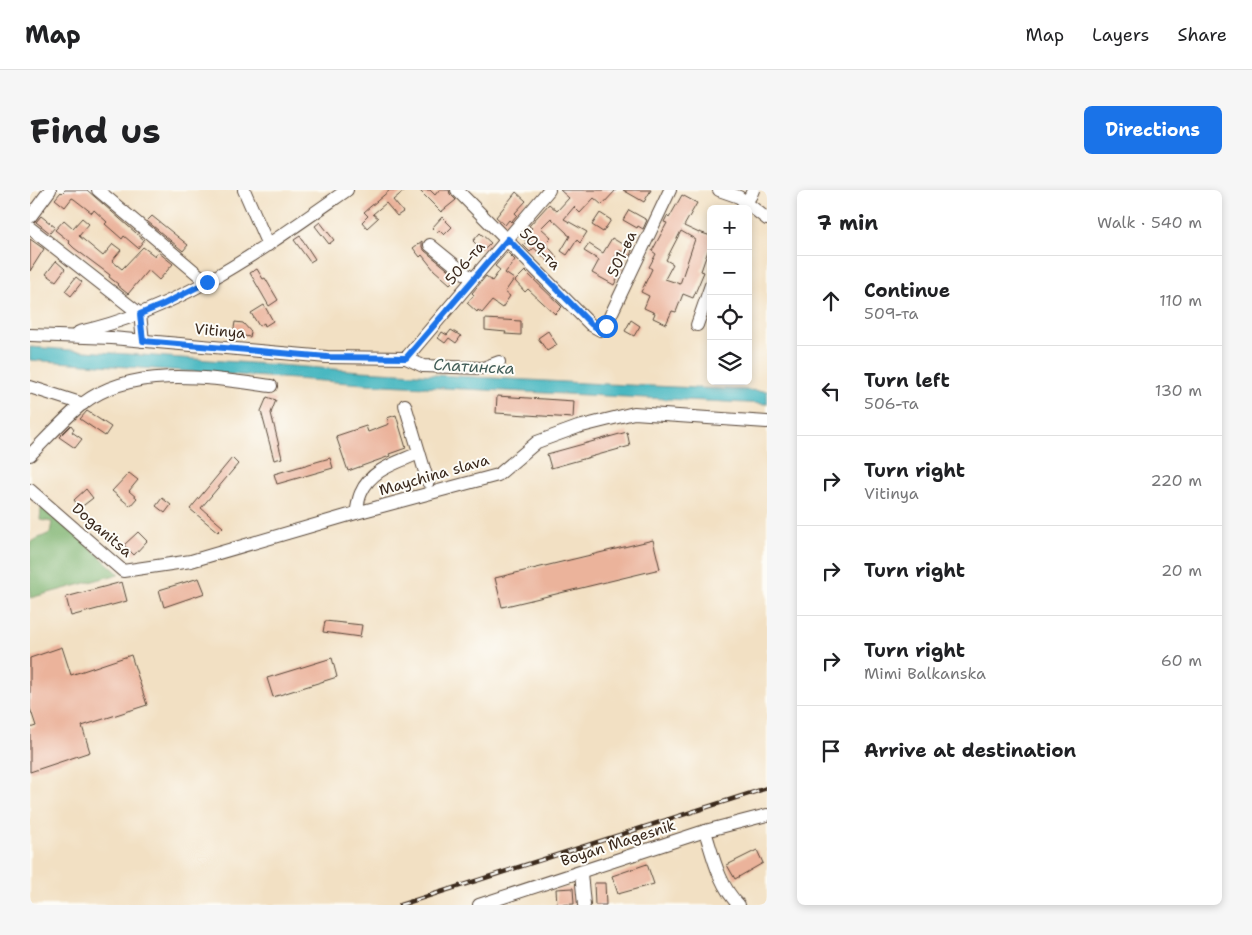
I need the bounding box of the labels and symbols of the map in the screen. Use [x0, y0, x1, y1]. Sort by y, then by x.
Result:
street label: 509-та [515, 224, 565, 275]
street label: 501-ва [603, 227, 642, 280]
street label: 506-та [441, 237, 490, 289]
route end [196, 271, 219, 294]
route start [595, 315, 618, 338]
street label: Vitinya [194, 319, 247, 343]
water label: Слатинска [433, 354, 515, 379]
street label: Maychina slava [377, 450, 492, 500]
street label: Doganitsa [68, 498, 137, 562]
street label: Boyan Magesnik [558, 815, 678, 871]

